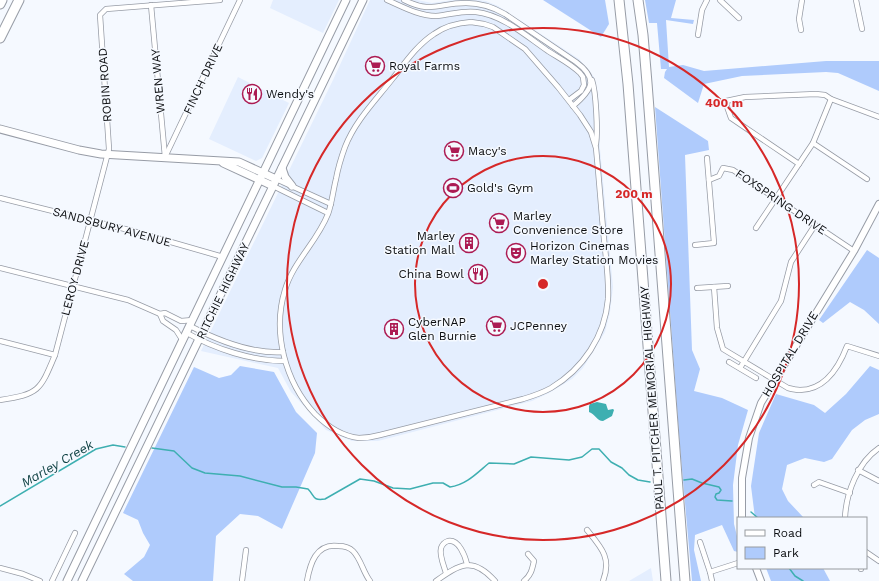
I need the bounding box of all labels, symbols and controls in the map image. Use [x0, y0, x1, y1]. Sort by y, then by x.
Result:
street label: FINCH DRIVE [181, 41, 226, 117]
street label: ROBIN ROAD [95, 47, 115, 123]
street label: WREN WAY [148, 48, 168, 114]
supermarket icon: Royal Farms [364, 55, 386, 77]
place label: Royal Farms [389, 59, 460, 73]
restaurant icon: Wendy's [241, 83, 263, 105]
place label: Wendy's [266, 87, 314, 101]
text: 400 m [705, 96, 743, 110]
supermarket icon: Macy's [443, 140, 465, 162]
place label: Macy's [468, 144, 507, 158]
street label: FOXSPRING DRIVE [733, 166, 829, 238]
sports icon: Gold's Gym [442, 177, 464, 199]
place label: Gold's Gym [467, 181, 533, 195]
text: 200 m [615, 187, 653, 201]
street label: SANDSBURY AVENUE [51, 204, 173, 250]
place label: Marley Convenience Store [513, 209, 623, 237]
supermarket icon: Marley Convenience Store [488, 212, 510, 234]
place label: Marley Station Mall [384, 229, 456, 257]
building icon: Marley Station Mall [458, 232, 480, 254]
street label: LEROY DRIVE [58, 238, 92, 317]
place label: Horizon Cinemas Marley Station Movies [530, 239, 658, 267]
street label: RITCHIE HIGHWAY [194, 240, 253, 342]
theatre icon: Horizon Cinemas Marley Station Movies [505, 242, 527, 264]
restaurant icon: China Bowl [467, 263, 489, 285]
place label: China Bowl [399, 267, 464, 281]
centre of rings [536, 277, 550, 291]
street label: PAUL T. PITCHER MEMORIAL HIGHWAY [637, 286, 667, 510]
street label: HOSPITAL DRIVE [759, 309, 821, 399]
place label: CyberNAP Glen Burnie [408, 315, 477, 343]
supermarket icon: JCPenney [485, 315, 507, 337]
building icon: CyberNAP Glen Burnie [383, 318, 405, 340]
place label: JCPenney [510, 319, 568, 333]
water label: Marley Creek [18, 436, 97, 490]
legend [737, 517, 867, 569]
text: Road [773, 526, 802, 540]
text: Park [773, 546, 799, 560]

